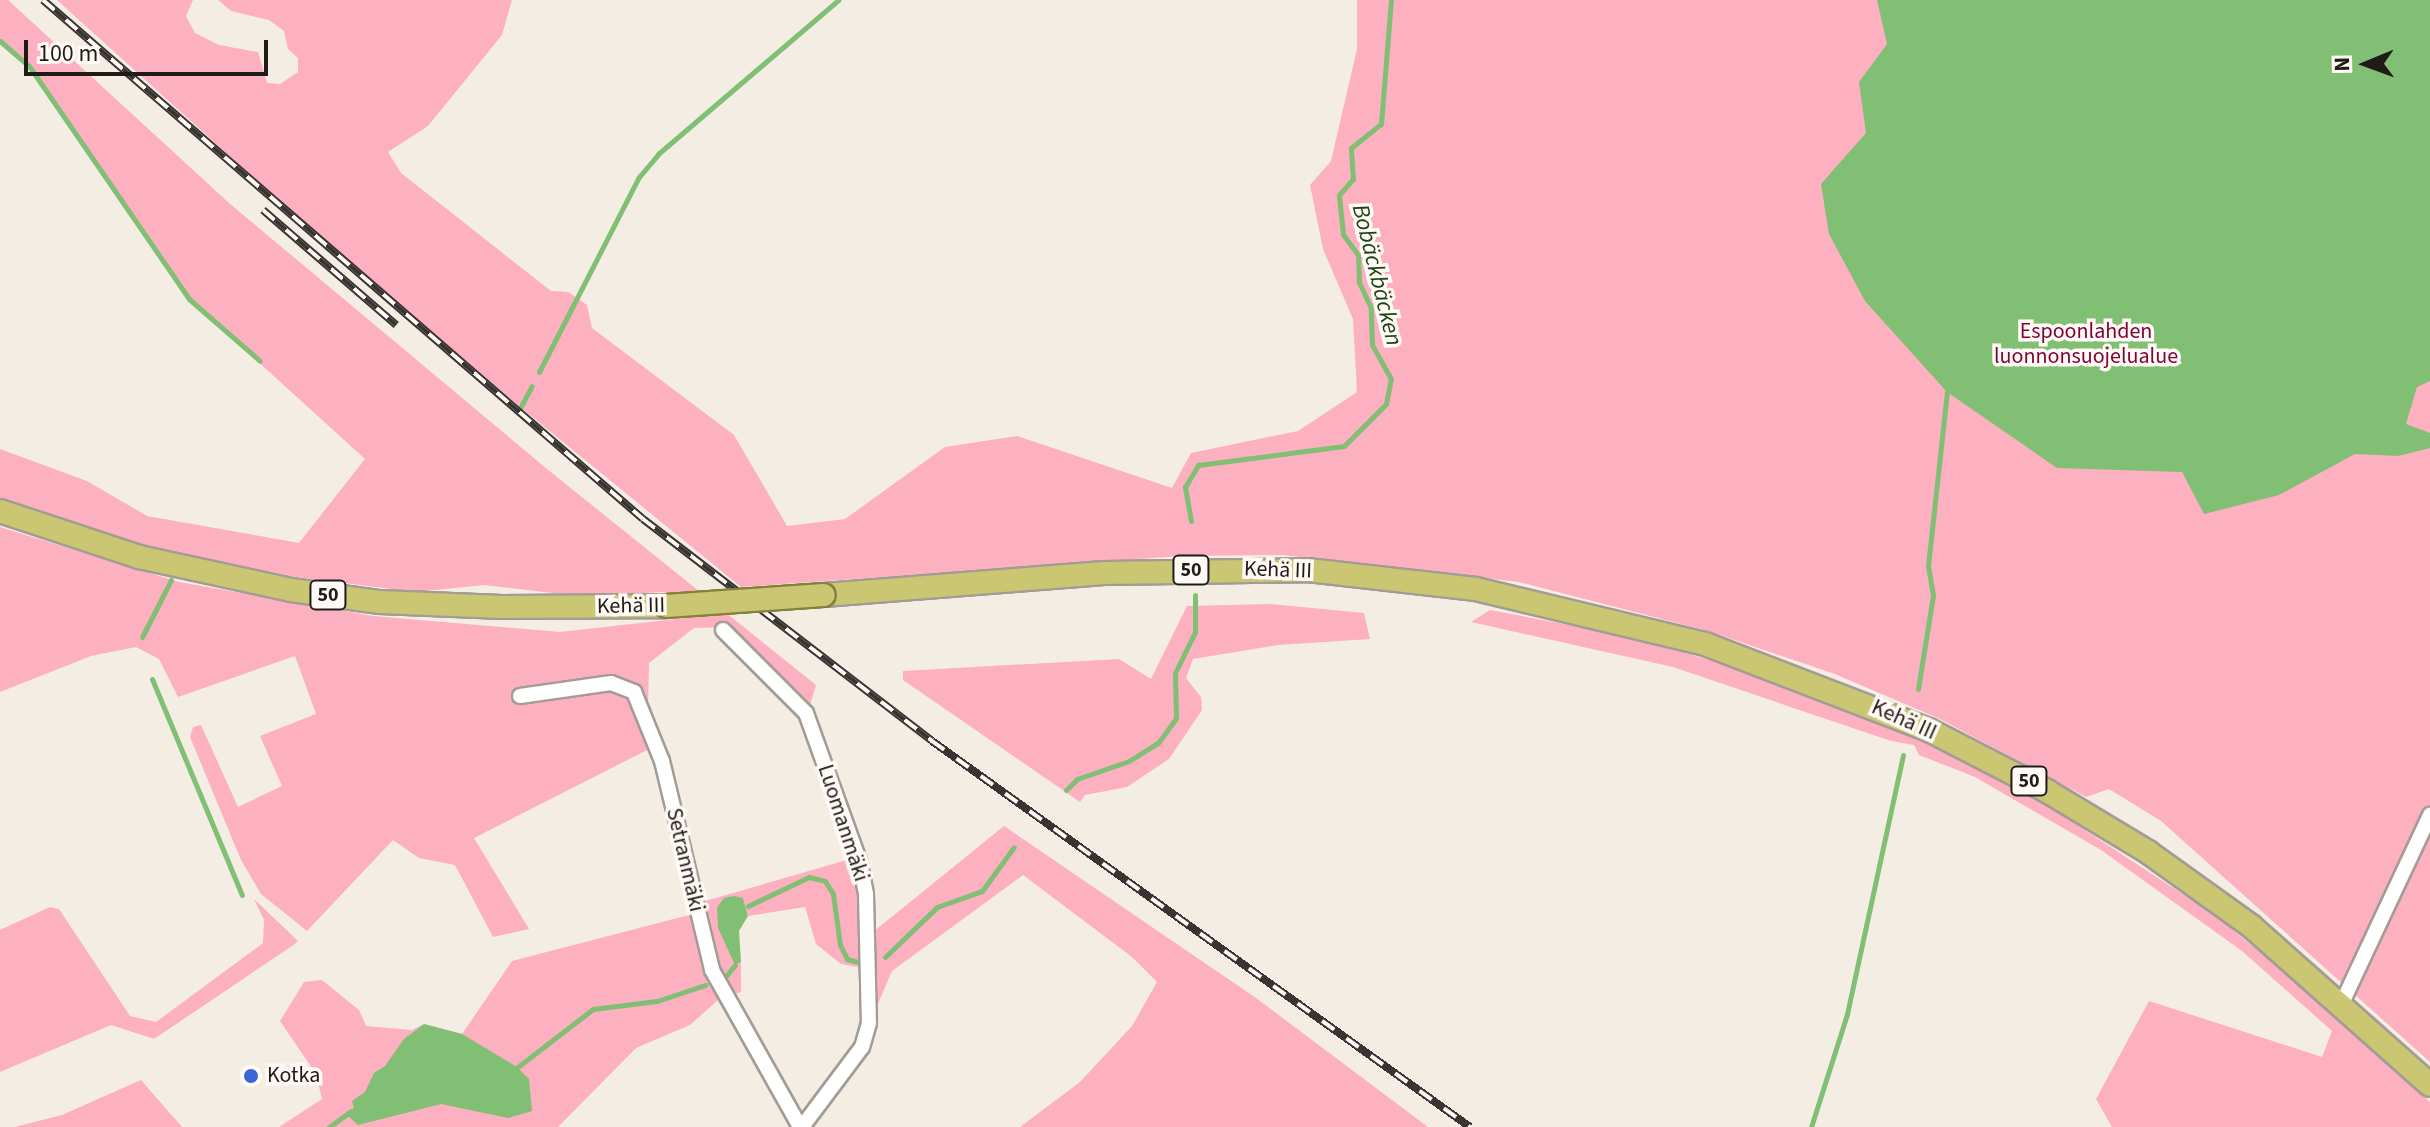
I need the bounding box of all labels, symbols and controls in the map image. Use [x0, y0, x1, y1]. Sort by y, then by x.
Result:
scale bar [28, 24, 272, 74]
north arrow [2326, 24, 2406, 104]
text: 100 m [38, 36, 98, 71]
text: N [2326, 57, 2358, 72]
water label: Bobäckbäcken [1345, 201, 1409, 349]
park label: Espoonlahden luonnonsuojelualue [1994, 318, 2178, 370]
road number: 50 [1171, 554, 1211, 586]
street label: Kehä III [1243, 556, 1313, 584]
road number: 50 [308, 579, 348, 611]
street label: Kehä III [597, 592, 665, 620]
street label: Kehä III [1867, 694, 1941, 746]
street label: Luomanmäki [812, 761, 874, 885]
road number: 50 [2009, 765, 2049, 797]
street label: Setranmäki [660, 806, 710, 914]
place label: Kotka [267, 1063, 320, 1089]
marker: Kotka [242, 1067, 260, 1085]

